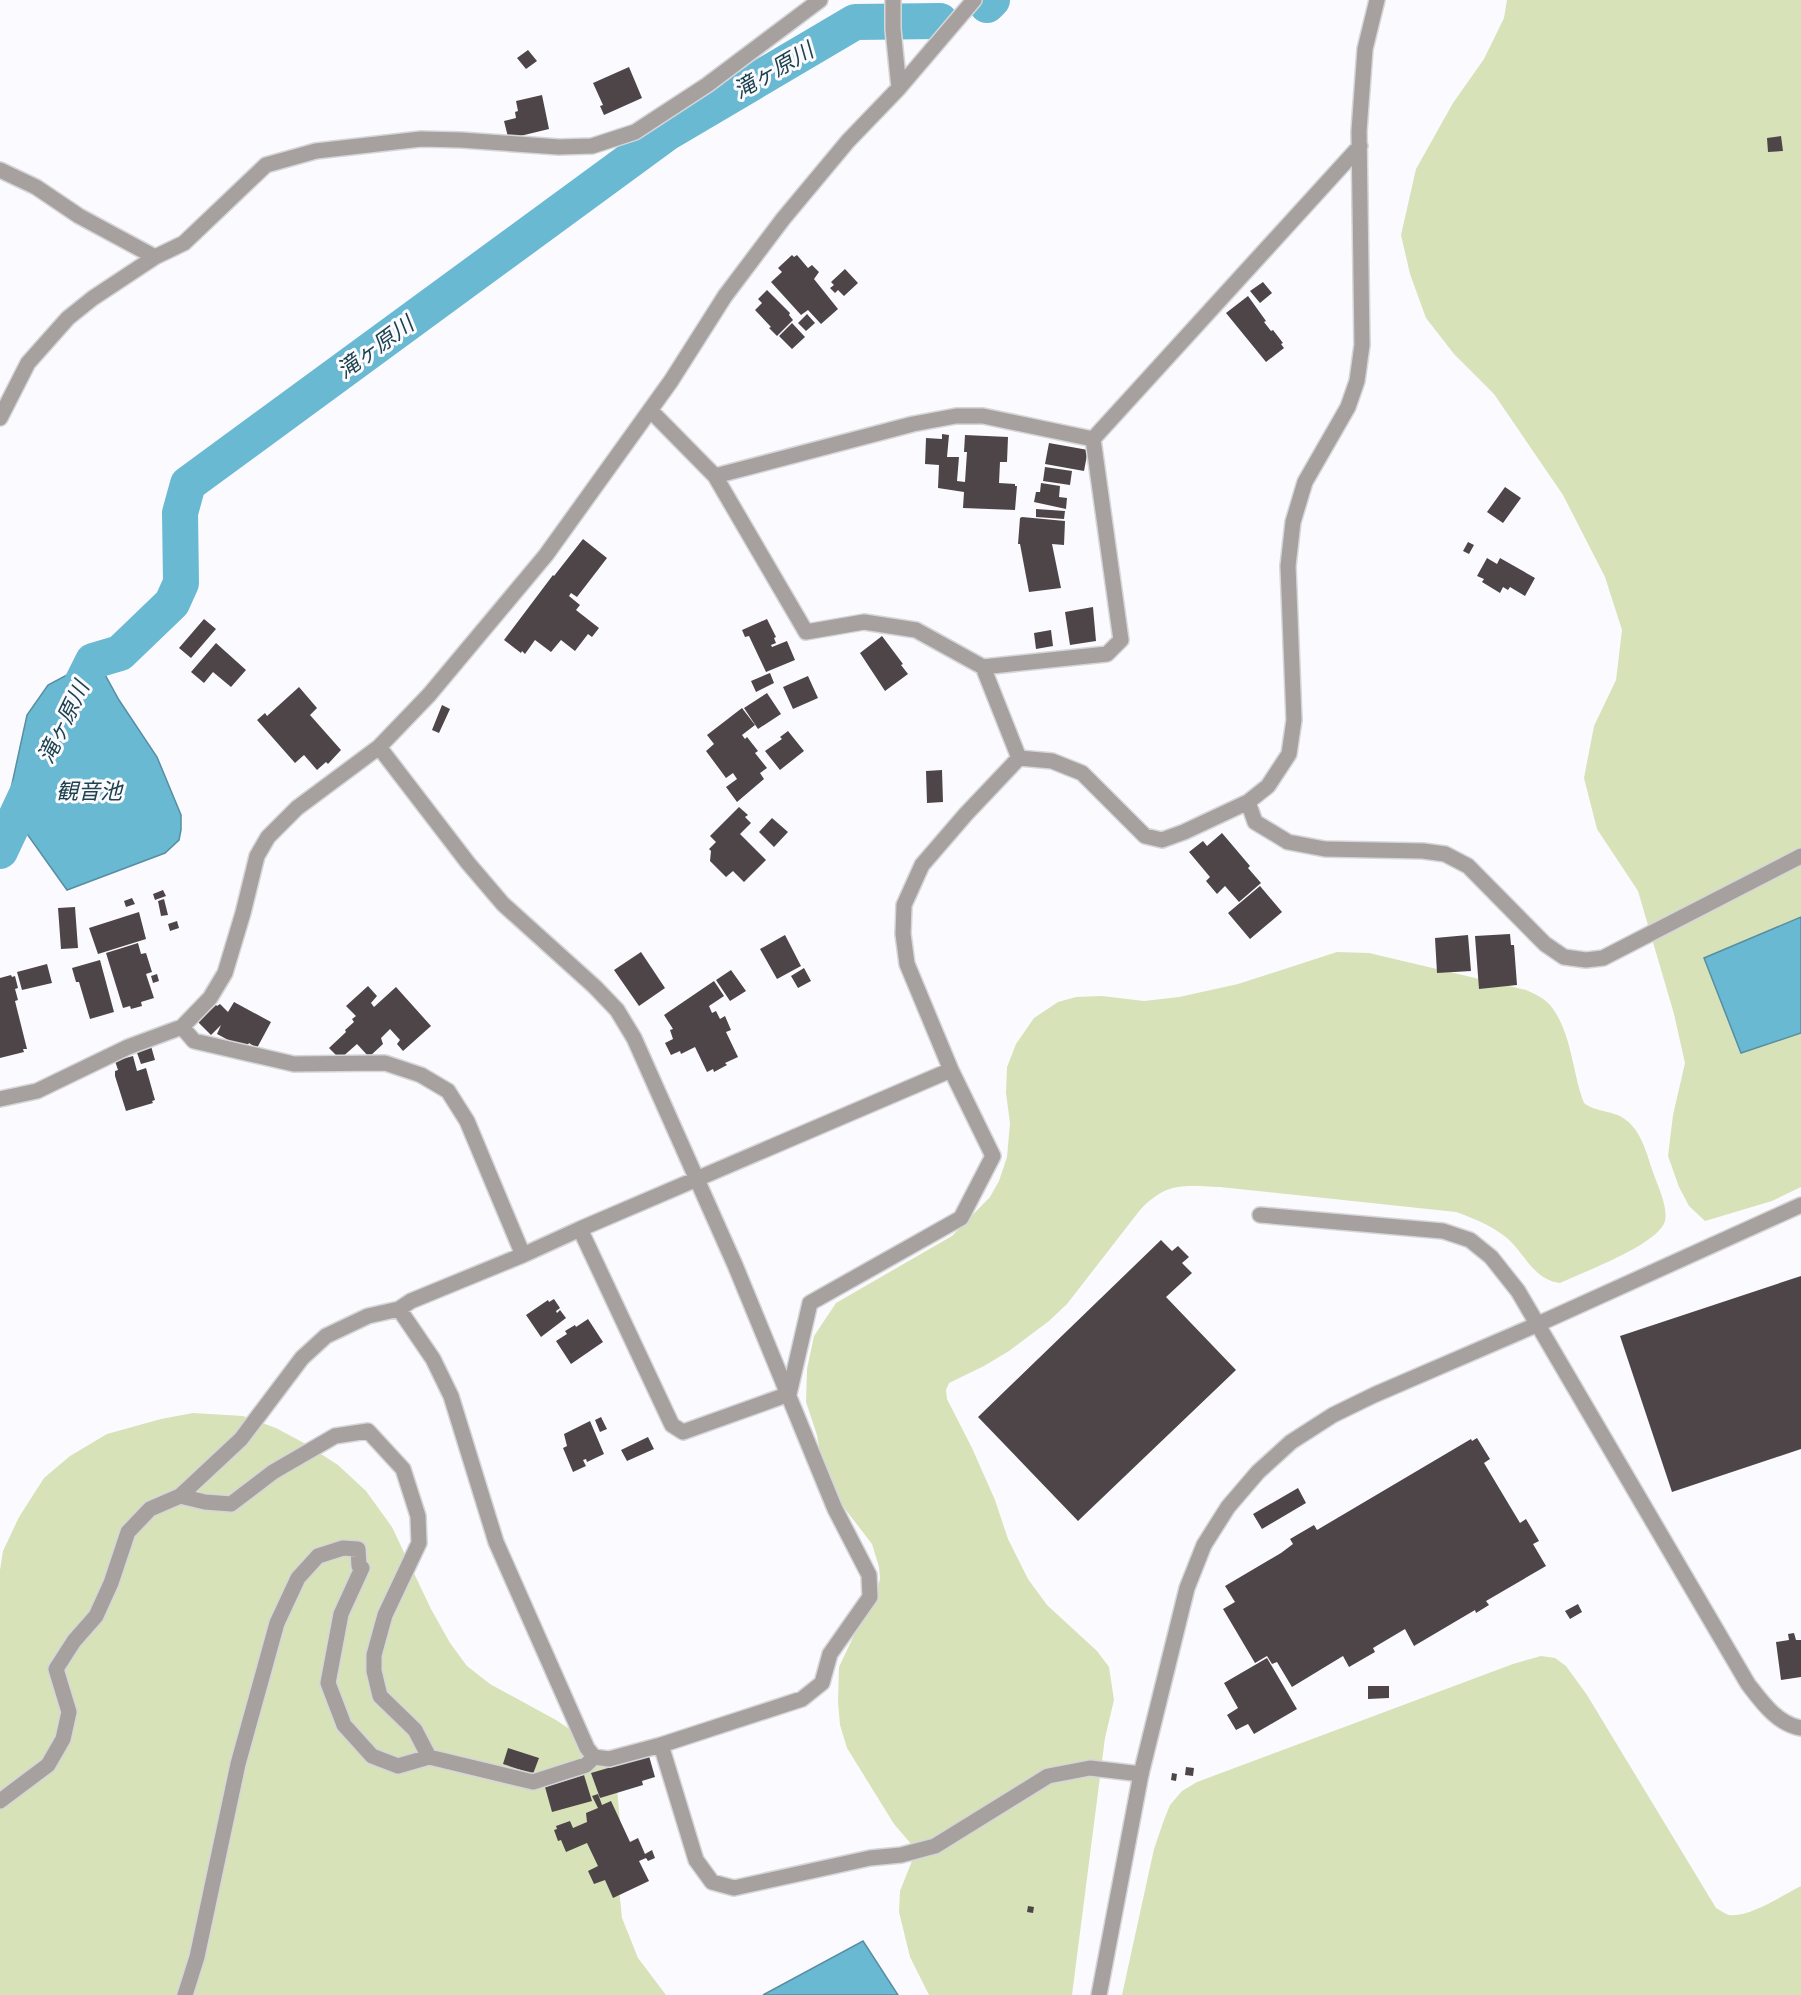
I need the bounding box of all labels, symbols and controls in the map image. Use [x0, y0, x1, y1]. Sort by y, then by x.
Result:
water label: 滝ヶ原川 [729, 37, 819, 103]
water label: 滝ヶ原川 [332, 310, 420, 383]
water label: 滝ヶ原川 [33, 675, 95, 767]
water label: 観音池 [56, 779, 124, 804]

